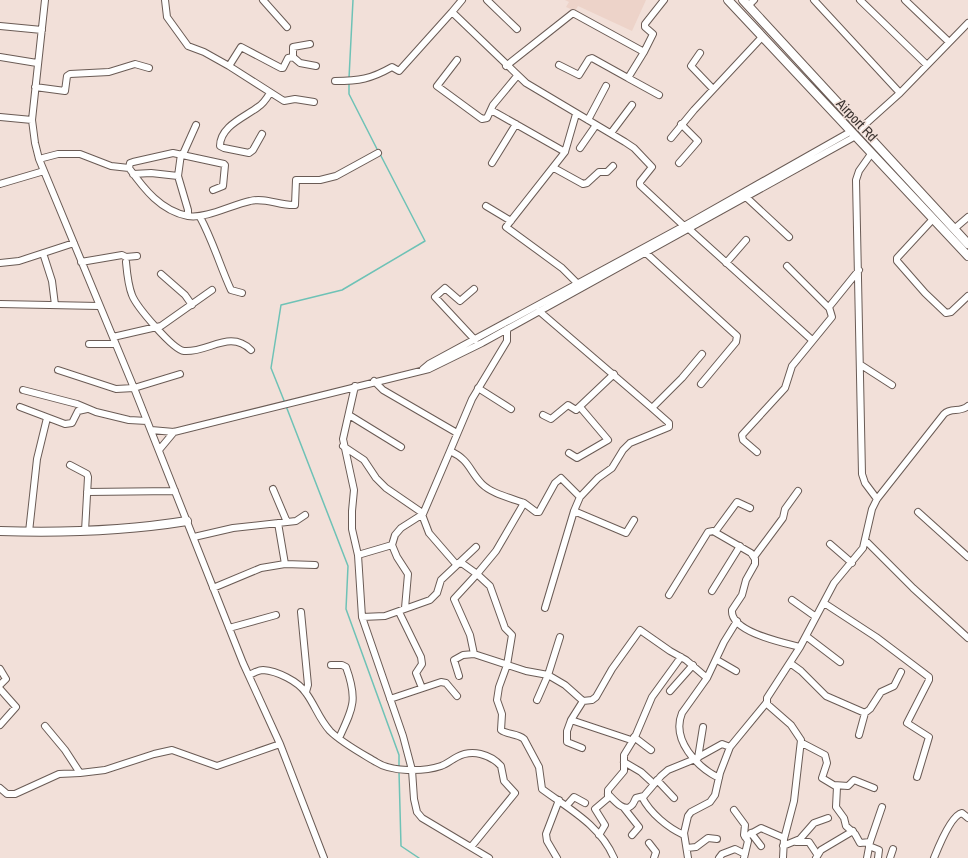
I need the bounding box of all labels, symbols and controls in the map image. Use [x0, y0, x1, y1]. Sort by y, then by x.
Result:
street label: Airport Rd [832, 94, 881, 145]

